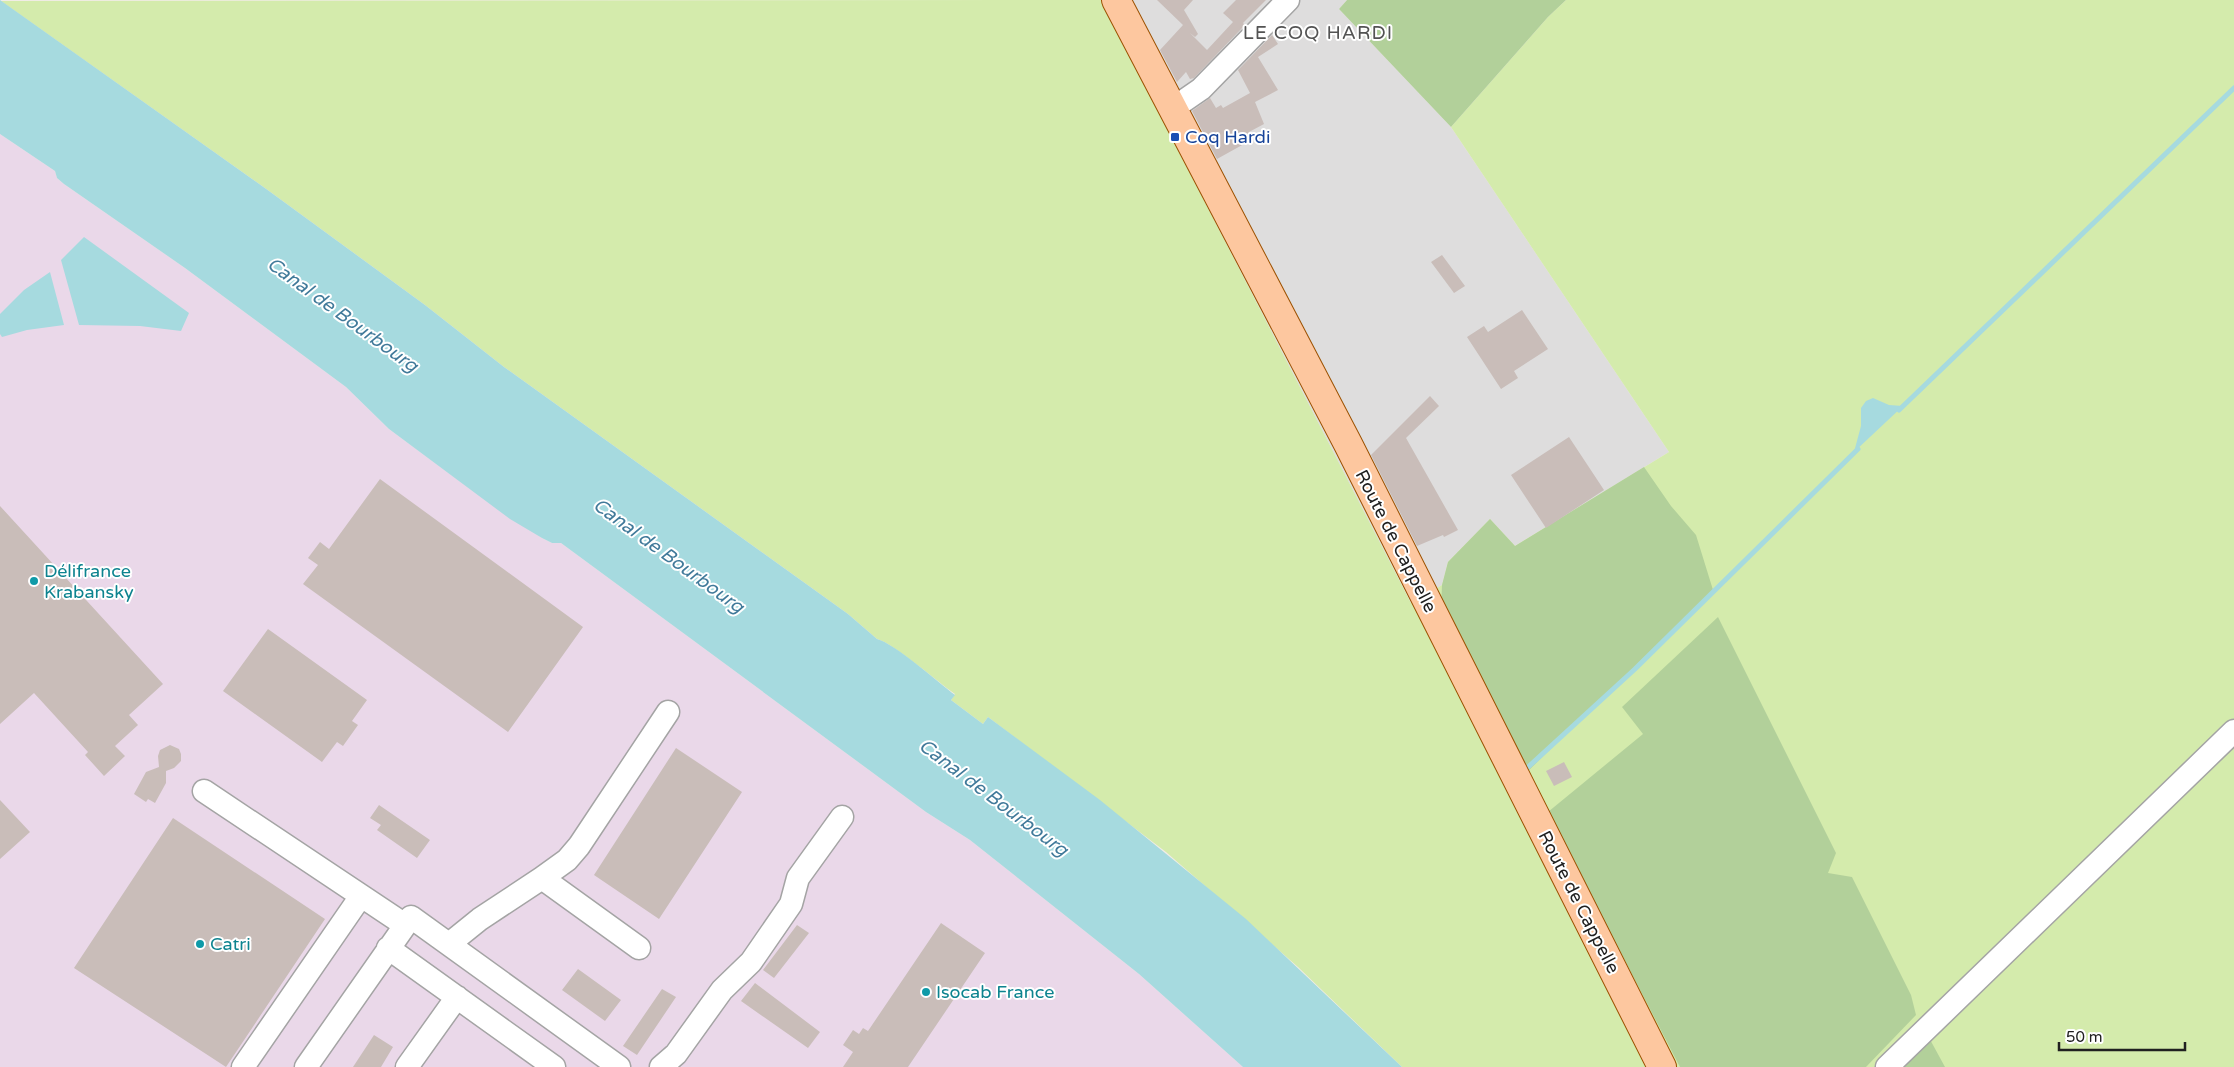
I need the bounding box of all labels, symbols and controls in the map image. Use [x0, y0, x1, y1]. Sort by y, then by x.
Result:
district label: LE COQ HARDI [1243, 22, 1393, 44]
place label: Coq Hardi [1185, 126, 1270, 148]
marker: Coq Hardi [1169, 131, 1181, 143]
water label: Canal de Bourbourg [263, 253, 423, 378]
street label: Route de Cappelle [1351, 466, 1441, 616]
water label: Canal de Bourbourg [589, 494, 749, 619]
place label: Délifrance Krabansky [44, 560, 134, 603]
marker: Délifrance Krabansky [28, 575, 40, 587]
water label: Canal de Bourbourg [914, 735, 1073, 862]
street label: Route de Cappelle [1534, 827, 1624, 977]
place label: Catri [210, 933, 251, 955]
marker: Catri [194, 938, 206, 950]
place label: Isocab France [936, 981, 1054, 1003]
marker: Isocab France [920, 986, 932, 998]
scale bar [2059, 1020, 2185, 1052]
text: 50 m [2066, 1028, 2103, 1046]

